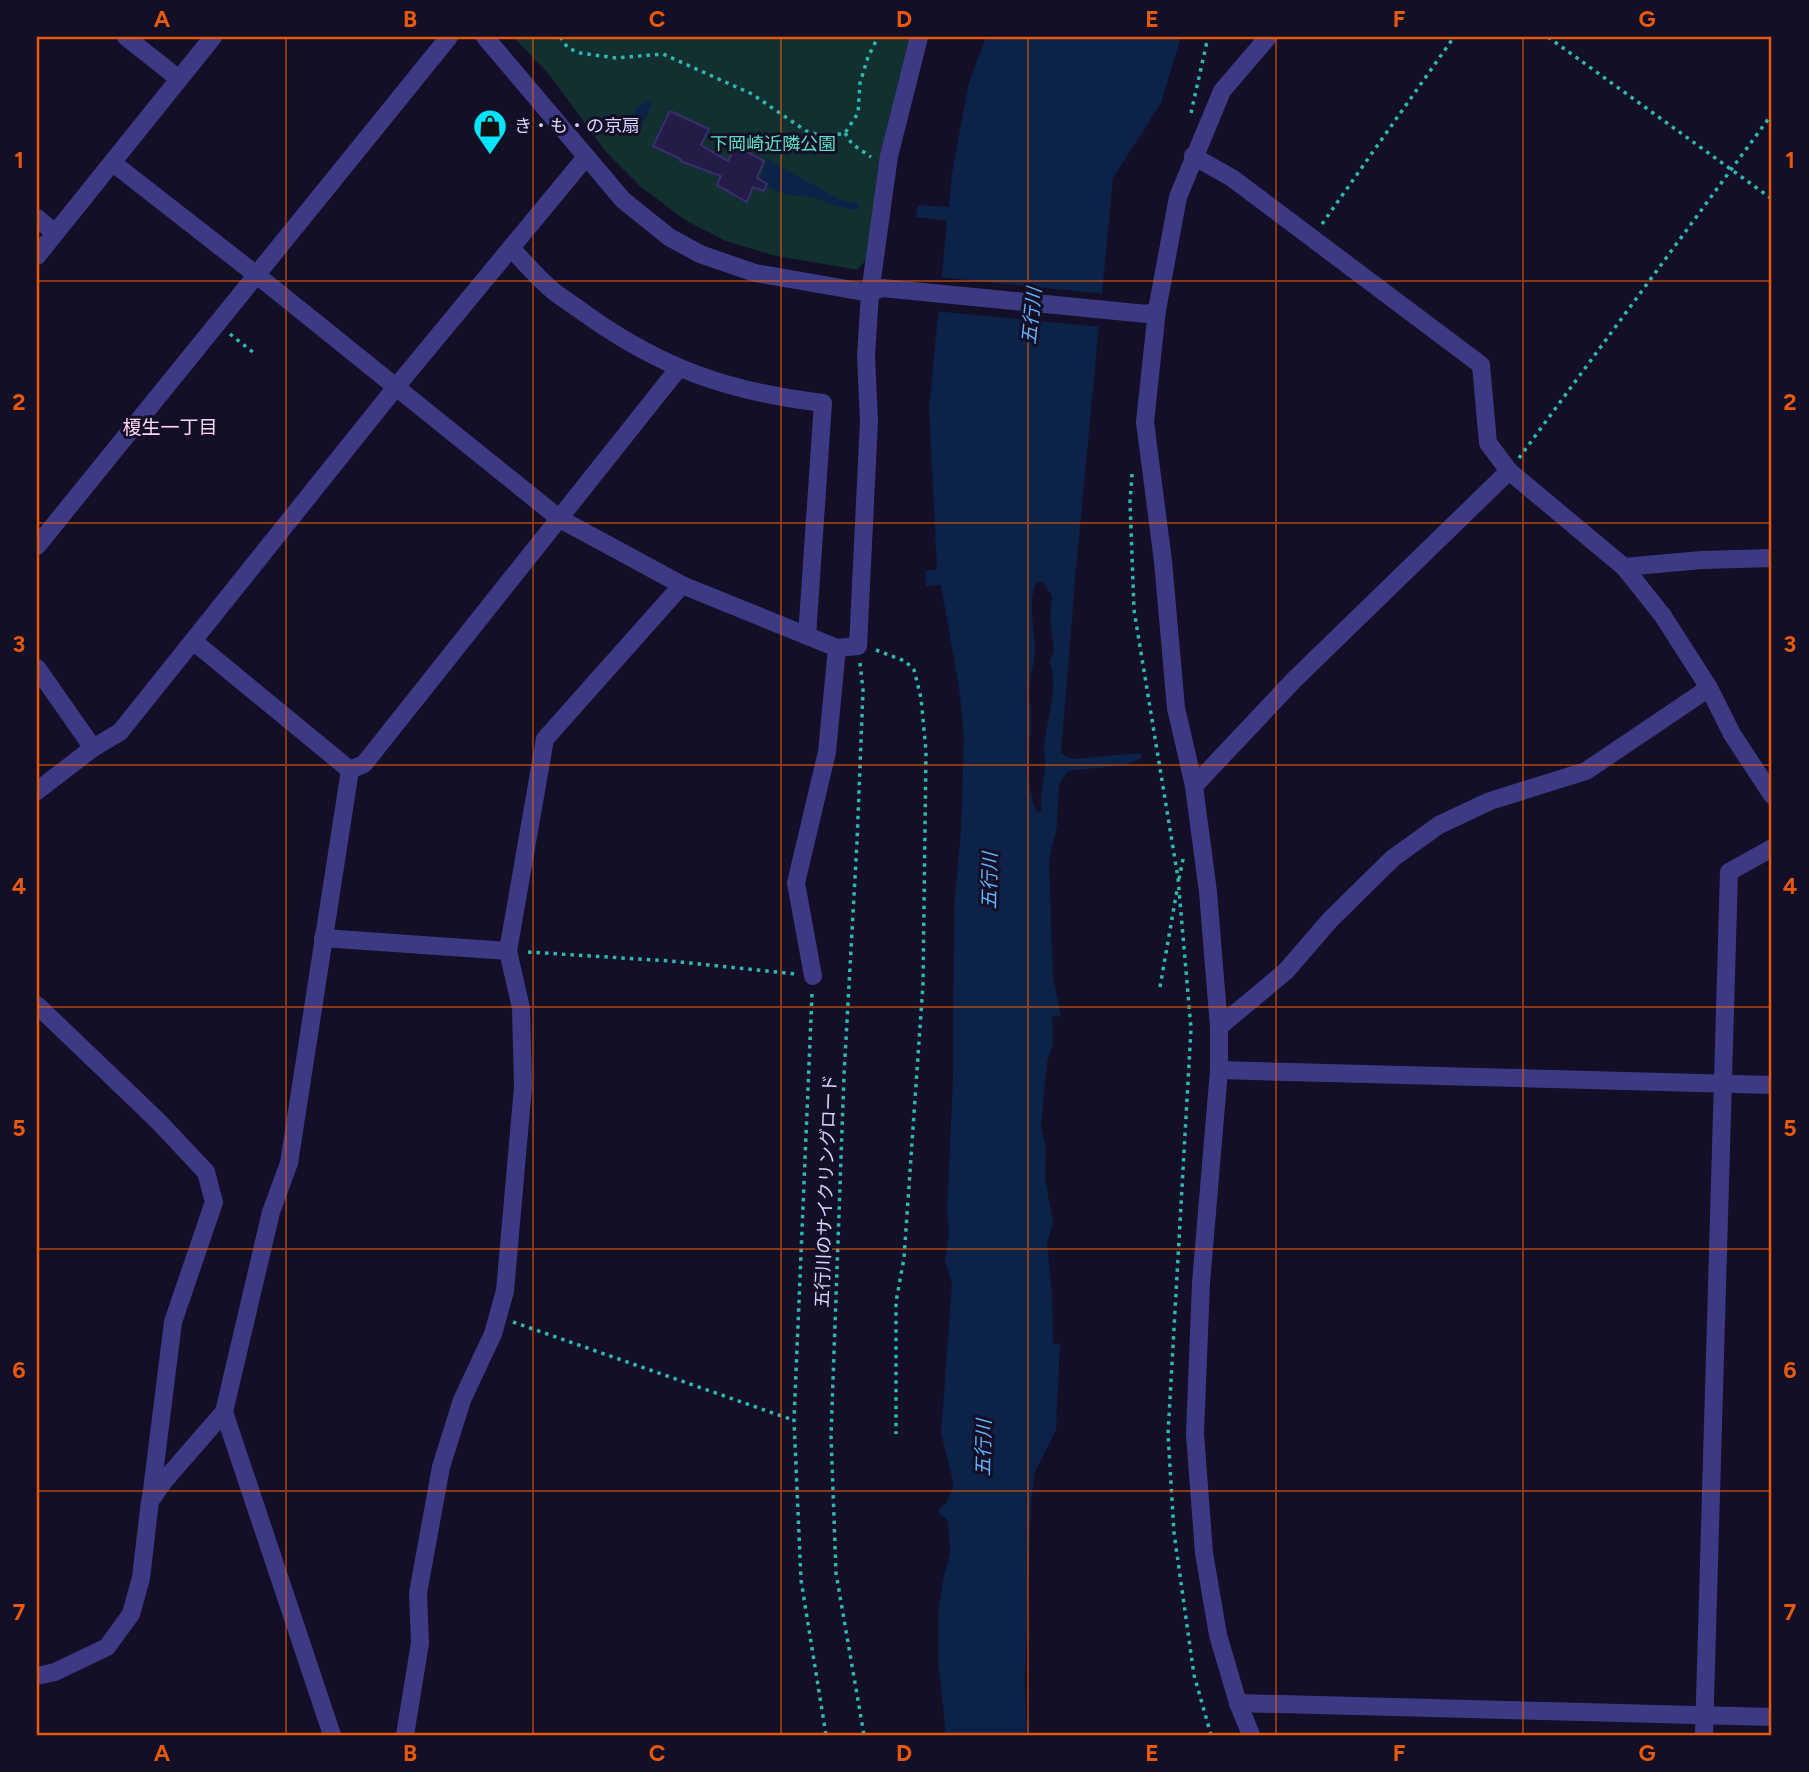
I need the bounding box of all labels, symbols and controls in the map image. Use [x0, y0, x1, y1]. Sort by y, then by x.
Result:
text: A [154, 5, 171, 33]
text: B [403, 5, 417, 33]
text: C [649, 5, 666, 33]
text: D [896, 5, 912, 33]
text: E [1145, 5, 1159, 33]
text: F [1393, 5, 1406, 33]
text: G [1638, 5, 1656, 33]
shop icon: き・も・の京扇 [471, 107, 509, 156]
place label: き・も・の京扇 [514, 115, 640, 137]
park label: 下岡崎近隣公園 [710, 133, 836, 155]
text: 1 [14, 146, 24, 174]
text: 1 [1785, 146, 1795, 174]
water label: 五行川 [1017, 285, 1046, 346]
text: 2 [12, 388, 26, 416]
text: 2 [1783, 388, 1797, 416]
district label: 榎生一丁目 [122, 416, 218, 439]
text: 3 [13, 630, 25, 658]
text: 3 [1784, 630, 1796, 658]
water label: 五行川 [978, 850, 1002, 910]
text: 4 [12, 872, 26, 900]
text: 4 [1783, 872, 1797, 900]
street label: 五行川のサイクリングロード [811, 1074, 841, 1308]
text: 5 [12, 1114, 26, 1142]
text: 5 [1783, 1114, 1797, 1142]
text: 6 [12, 1356, 26, 1384]
text: 6 [1783, 1356, 1797, 1384]
water label: 五行川 [972, 1417, 996, 1477]
text: 7 [13, 1598, 26, 1626]
text: 7 [1784, 1598, 1797, 1626]
text: A [154, 1739, 171, 1767]
text: B [403, 1739, 417, 1767]
text: C [649, 1739, 666, 1767]
text: D [896, 1739, 912, 1767]
text: E [1145, 1739, 1159, 1767]
text: F [1393, 1739, 1406, 1767]
text: G [1638, 1739, 1656, 1767]

